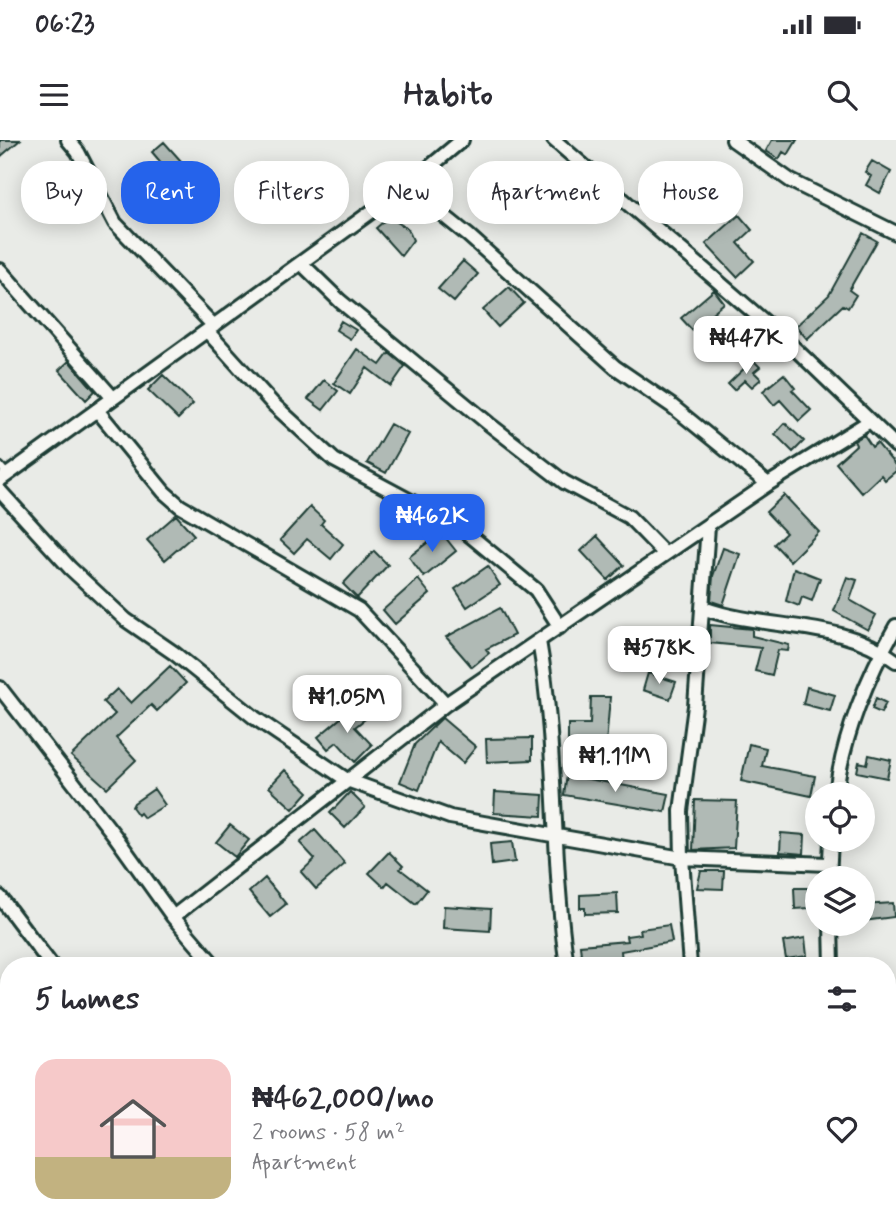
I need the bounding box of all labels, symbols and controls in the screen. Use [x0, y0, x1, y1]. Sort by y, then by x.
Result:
text: 06:23 [35, 8, 95, 42]
text: Habito [403, 74, 493, 116]
icon: menu [35, 76, 73, 114]
icon: search [823, 76, 861, 114]
chip: Buy [21, 161, 107, 224]
chip: Rent [121, 161, 220, 224]
chip: Filters [234, 161, 349, 224]
chip: New [363, 161, 453, 224]
chip: Apartment [467, 161, 624, 224]
chip: House [638, 161, 743, 224]
pin: ₦447K [697, 316, 795, 376]
text: ₦447K [709, 324, 783, 354]
pin: ₦462K [383, 494, 481, 554]
text: ₦462K [396, 502, 468, 532]
pin: ₦578K [610, 626, 708, 686]
text: ₦578K [624, 634, 694, 664]
pin: ₦1.05M [290, 676, 404, 735]
text: ₦1.05M [309, 683, 385, 713]
pin: ₦1.11M [558, 734, 672, 794]
text: ₦1.11M [579, 742, 651, 772]
map controls [805, 782, 875, 936]
button: locate [805, 782, 875, 852]
button: layers [805, 866, 875, 936]
text: 5 homes [35, 980, 140, 1019]
icon: filters [823, 980, 861, 1018]
text: ₦462,000/mo [252, 1079, 434, 1118]
icon: home [91, 1087, 175, 1171]
icon: heart [823, 1110, 861, 1148]
text: 2 rooms · 58 m² [252, 1118, 405, 1148]
text: Apartment [252, 1148, 357, 1178]

